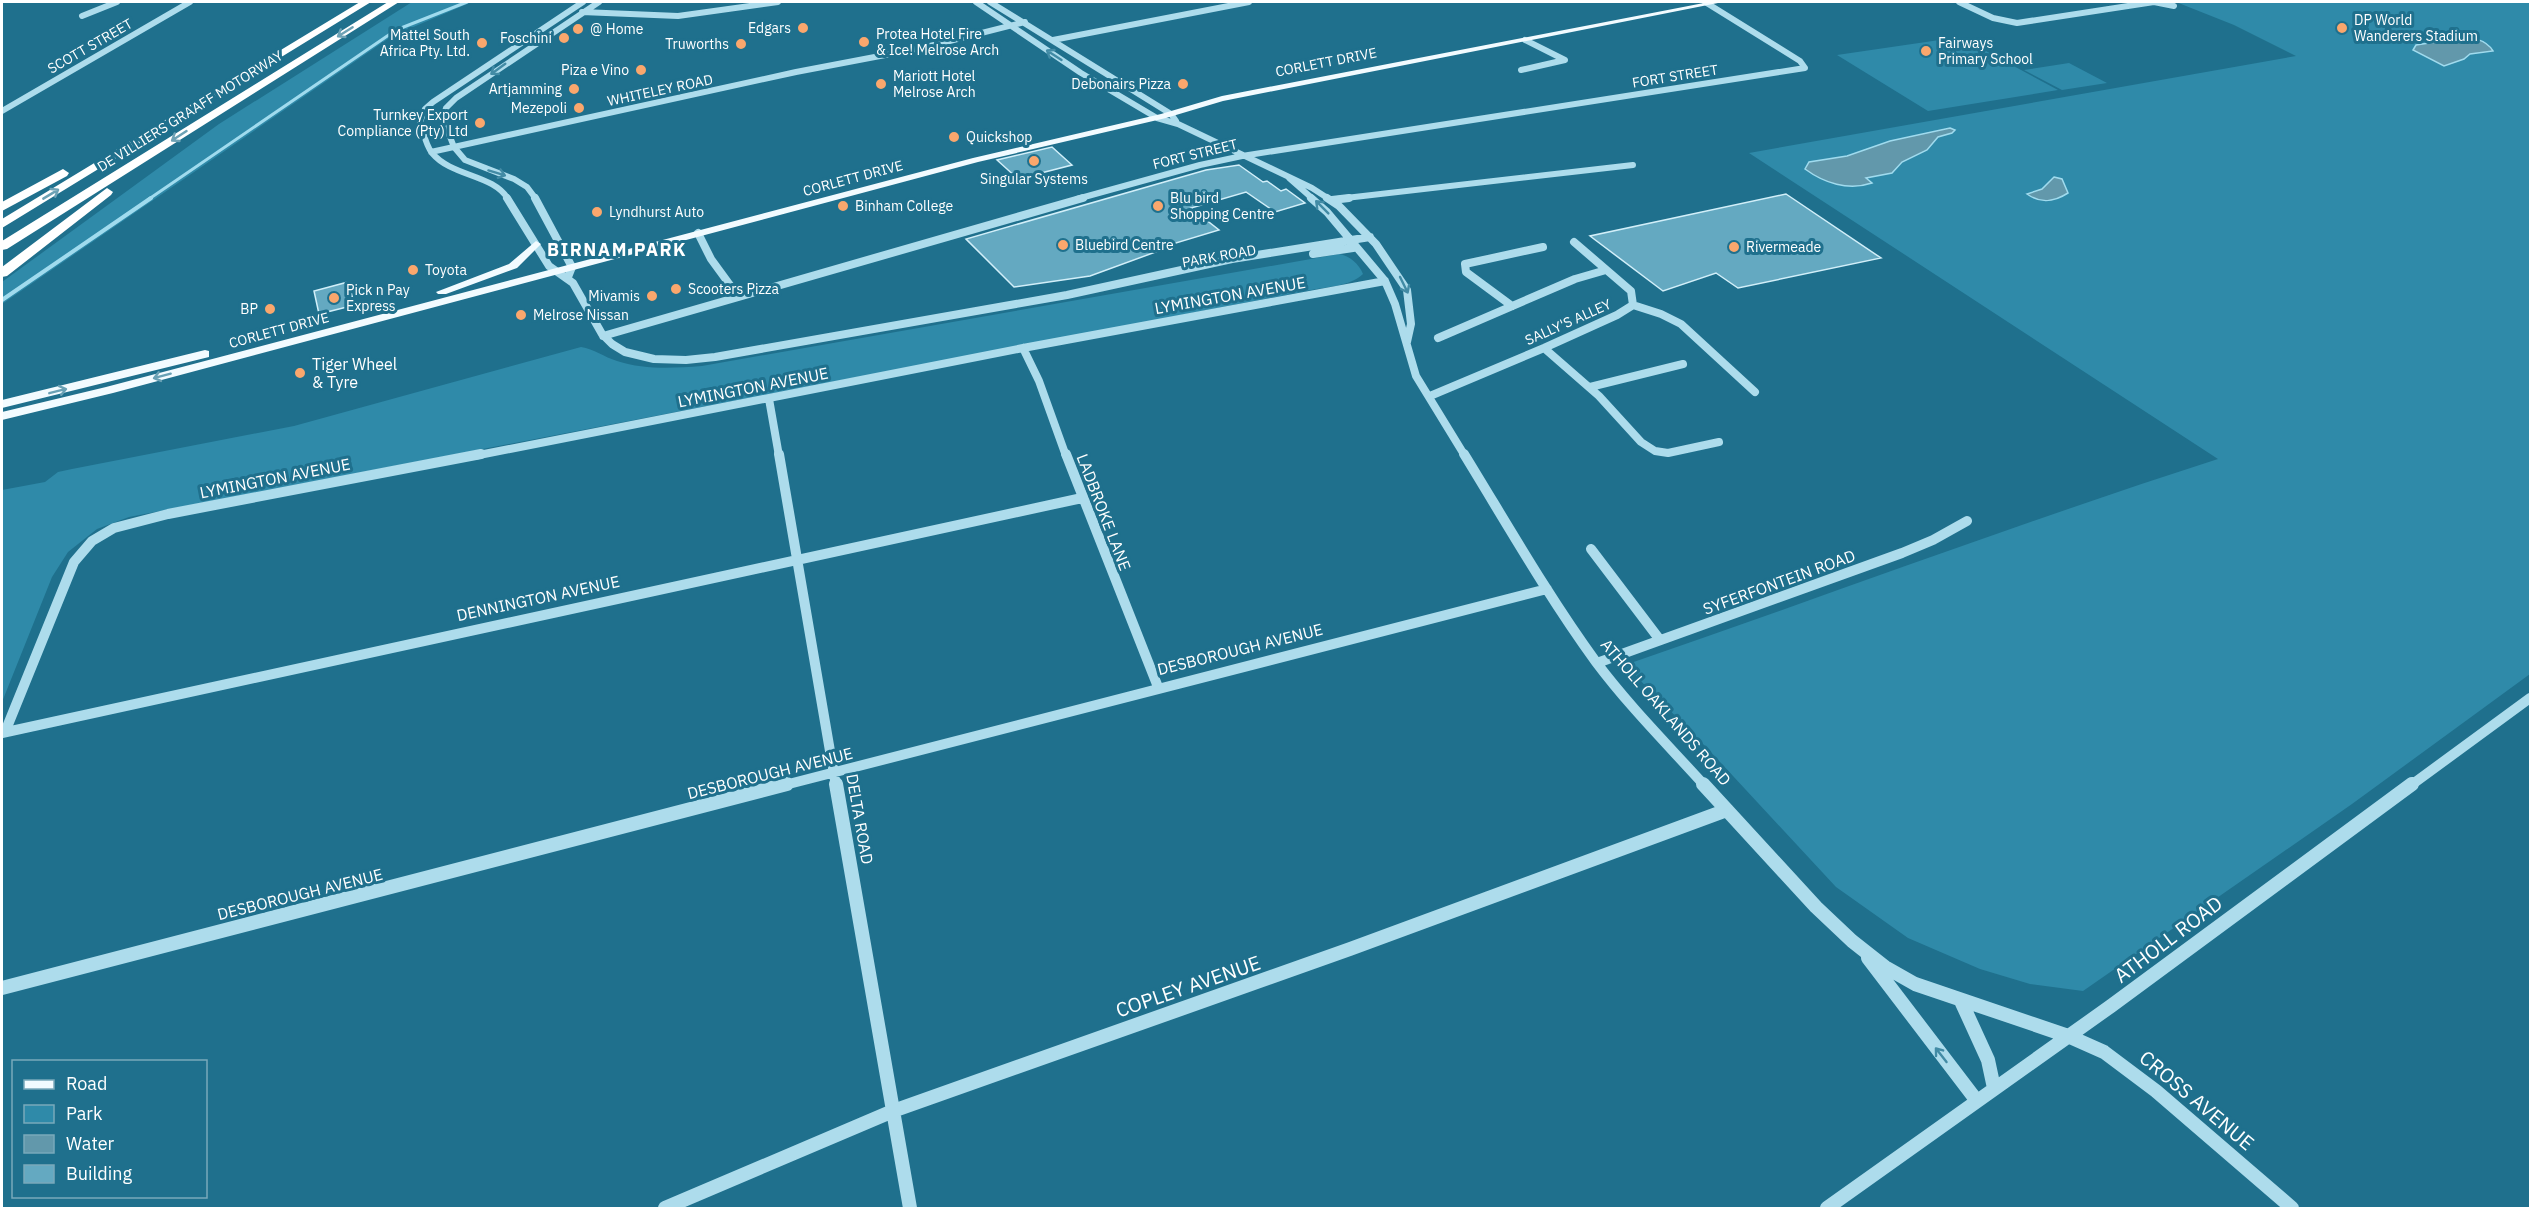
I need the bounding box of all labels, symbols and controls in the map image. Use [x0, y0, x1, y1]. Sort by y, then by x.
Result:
place label: DP World Wanderers Stadium [2354, 11, 2478, 45]
street label: SCOTT STREET [44, 14, 136, 78]
place label: Edgars [748, 19, 791, 37]
place label: @ Home [590, 20, 644, 38]
marker: Edgars [796, 21, 810, 35]
marker: DP World Wanderers Stadium [2335, 21, 2349, 35]
marker: @ Home [571, 22, 585, 36]
place label: Protea Hotel Fire & Ice! Melrose Arch [876, 25, 999, 59]
place label: Mattel South Africa Pty. Ltd. [380, 26, 470, 60]
one-way arrow [337, 27, 354, 39]
place label: Foschini [500, 29, 552, 47]
marker: Foschini [557, 31, 571, 45]
place label: Fairways Primary School [1938, 34, 2033, 68]
place label: Truworths [665, 35, 729, 53]
marker: Protea Hotel Fire & Ice! Melrose Arch [857, 35, 871, 49]
marker: Mattel South Africa Pty. Ltd. [475, 36, 489, 50]
marker: Truworths [734, 37, 748, 51]
street label: CORLETT DRIVE [1274, 43, 1378, 81]
marker: Fairways Primary School [1919, 44, 1933, 58]
street label: DE VILLIERS GRAAFF MOTORWAY [94, 46, 287, 176]
one-way arrow [1046, 49, 1062, 61]
street label: FORT STREET [1631, 60, 1719, 92]
place label: Piza e Vino [561, 61, 629, 79]
one-way arrow [490, 62, 506, 75]
marker: Piza e Vino [634, 63, 648, 77]
place label: Mariott Hotel Melrose Arch [893, 67, 976, 101]
street label: WHITELEY ROAD [606, 70, 714, 110]
place label: Debonairs Pizza [1071, 75, 1172, 93]
marker: Mariott Hotel Melrose Arch [874, 77, 888, 91]
marker: Debonairs Pizza [1176, 77, 1190, 91]
place label: Artjamming [489, 80, 563, 98]
marker: Artjamming [567, 82, 581, 96]
place label: Mezepoli [511, 99, 567, 117]
marker: Mezepoli [572, 101, 586, 115]
place label: Turnkey Export Compliance (Pty) Ltd [338, 106, 468, 140]
marker: Turnkey Export Compliance (Pty) Ltd [473, 116, 487, 130]
place label: Quickshop [966, 128, 1032, 146]
one-way arrow [172, 130, 188, 142]
marker: Quickshop [947, 130, 961, 144]
street label: FORT STREET [1151, 135, 1239, 173]
marker: Singular Systems [1027, 154, 1041, 168]
street label: CORLETT DRIVE [801, 156, 905, 200]
one-way arrow [487, 168, 506, 179]
place label: Singular Systems [980, 170, 1088, 188]
one-way arrow [42, 187, 59, 199]
place label: Blu bird Shopping Centre [1170, 189, 1275, 223]
place label: Binham College [855, 197, 954, 215]
marker: Binham College [836, 199, 850, 213]
marker: Blu bird Shopping Centre [1151, 199, 1165, 213]
one-way arrow [1314, 200, 1329, 215]
place label: Lyndhurst Auto [609, 203, 704, 221]
marker: Lyndhurst Auto [590, 205, 604, 219]
place label: Bluebird Centre [1075, 236, 1174, 254]
district label: BIRNAM PARK [547, 238, 687, 261]
marker: Bluebird Centre [1056, 238, 1070, 252]
place label: Rivermeade [1746, 238, 1822, 256]
marker: Rivermeade [1727, 240, 1741, 254]
street label: PARK ROAD [1181, 241, 1257, 271]
place label: Toyota [425, 261, 468, 279]
marker: Toyota [406, 263, 420, 277]
street label: LYMINGTON AVENUE [1153, 272, 1307, 318]
one-way arrow [1398, 275, 1410, 293]
place label: Scooters Pizza [688, 280, 780, 298]
place label: Pick n Pay Express [346, 281, 410, 315]
marker: Scooters Pizza [669, 282, 683, 296]
place label: Mivamis [588, 287, 640, 305]
marker: Mivamis [645, 289, 659, 303]
marker: Pick n Pay Express [327, 291, 341, 305]
street label: SALLY'S ALLEY [1522, 295, 1615, 349]
place label: BP [240, 300, 258, 318]
marker: BP [263, 302, 277, 316]
place label: Melrose Nissan [533, 306, 629, 324]
street label: CORLETT DRIVE [227, 308, 331, 352]
marker: Melrose Nissan [514, 308, 528, 322]
place label: Tiger Wheel & Tyre [312, 354, 397, 392]
street label: LYMINGTON AVENUE [676, 363, 830, 411]
marker: Tiger Wheel & Tyre [293, 366, 307, 380]
one-way arrow [153, 371, 172, 382]
one-way arrow [49, 385, 68, 397]
street label: LADBROKE LANE [1073, 451, 1135, 573]
street label: LYMINGTON AVENUE [198, 454, 352, 502]
street label: SYFERFONTEIN ROAD [1700, 545, 1858, 619]
street label: DENNINGTON AVENUE [455, 571, 621, 625]
street label: DESBOROUGH AVENUE [1155, 619, 1325, 679]
street label: ATHOLL OAKLANDS ROAD [1597, 634, 1735, 790]
street label: DESBOROUGH AVENUE [685, 743, 855, 803]
street label: DELTA ROAD [842, 772, 878, 866]
street label: DESBOROUGH AVENUE [215, 864, 385, 924]
street label: ATHOLL ROAD [2108, 889, 2228, 989]
street label: COPLEY AVENUE [1112, 949, 1264, 1023]
street label: CROSS AVENUE [2134, 1044, 2260, 1156]
one-way arrow [1934, 1047, 1947, 1063]
legend [12, 1060, 207, 1198]
text: Road [66, 1072, 107, 1095]
text: Park [66, 1102, 103, 1125]
text: Water [66, 1132, 115, 1155]
text: Building [66, 1162, 133, 1185]

